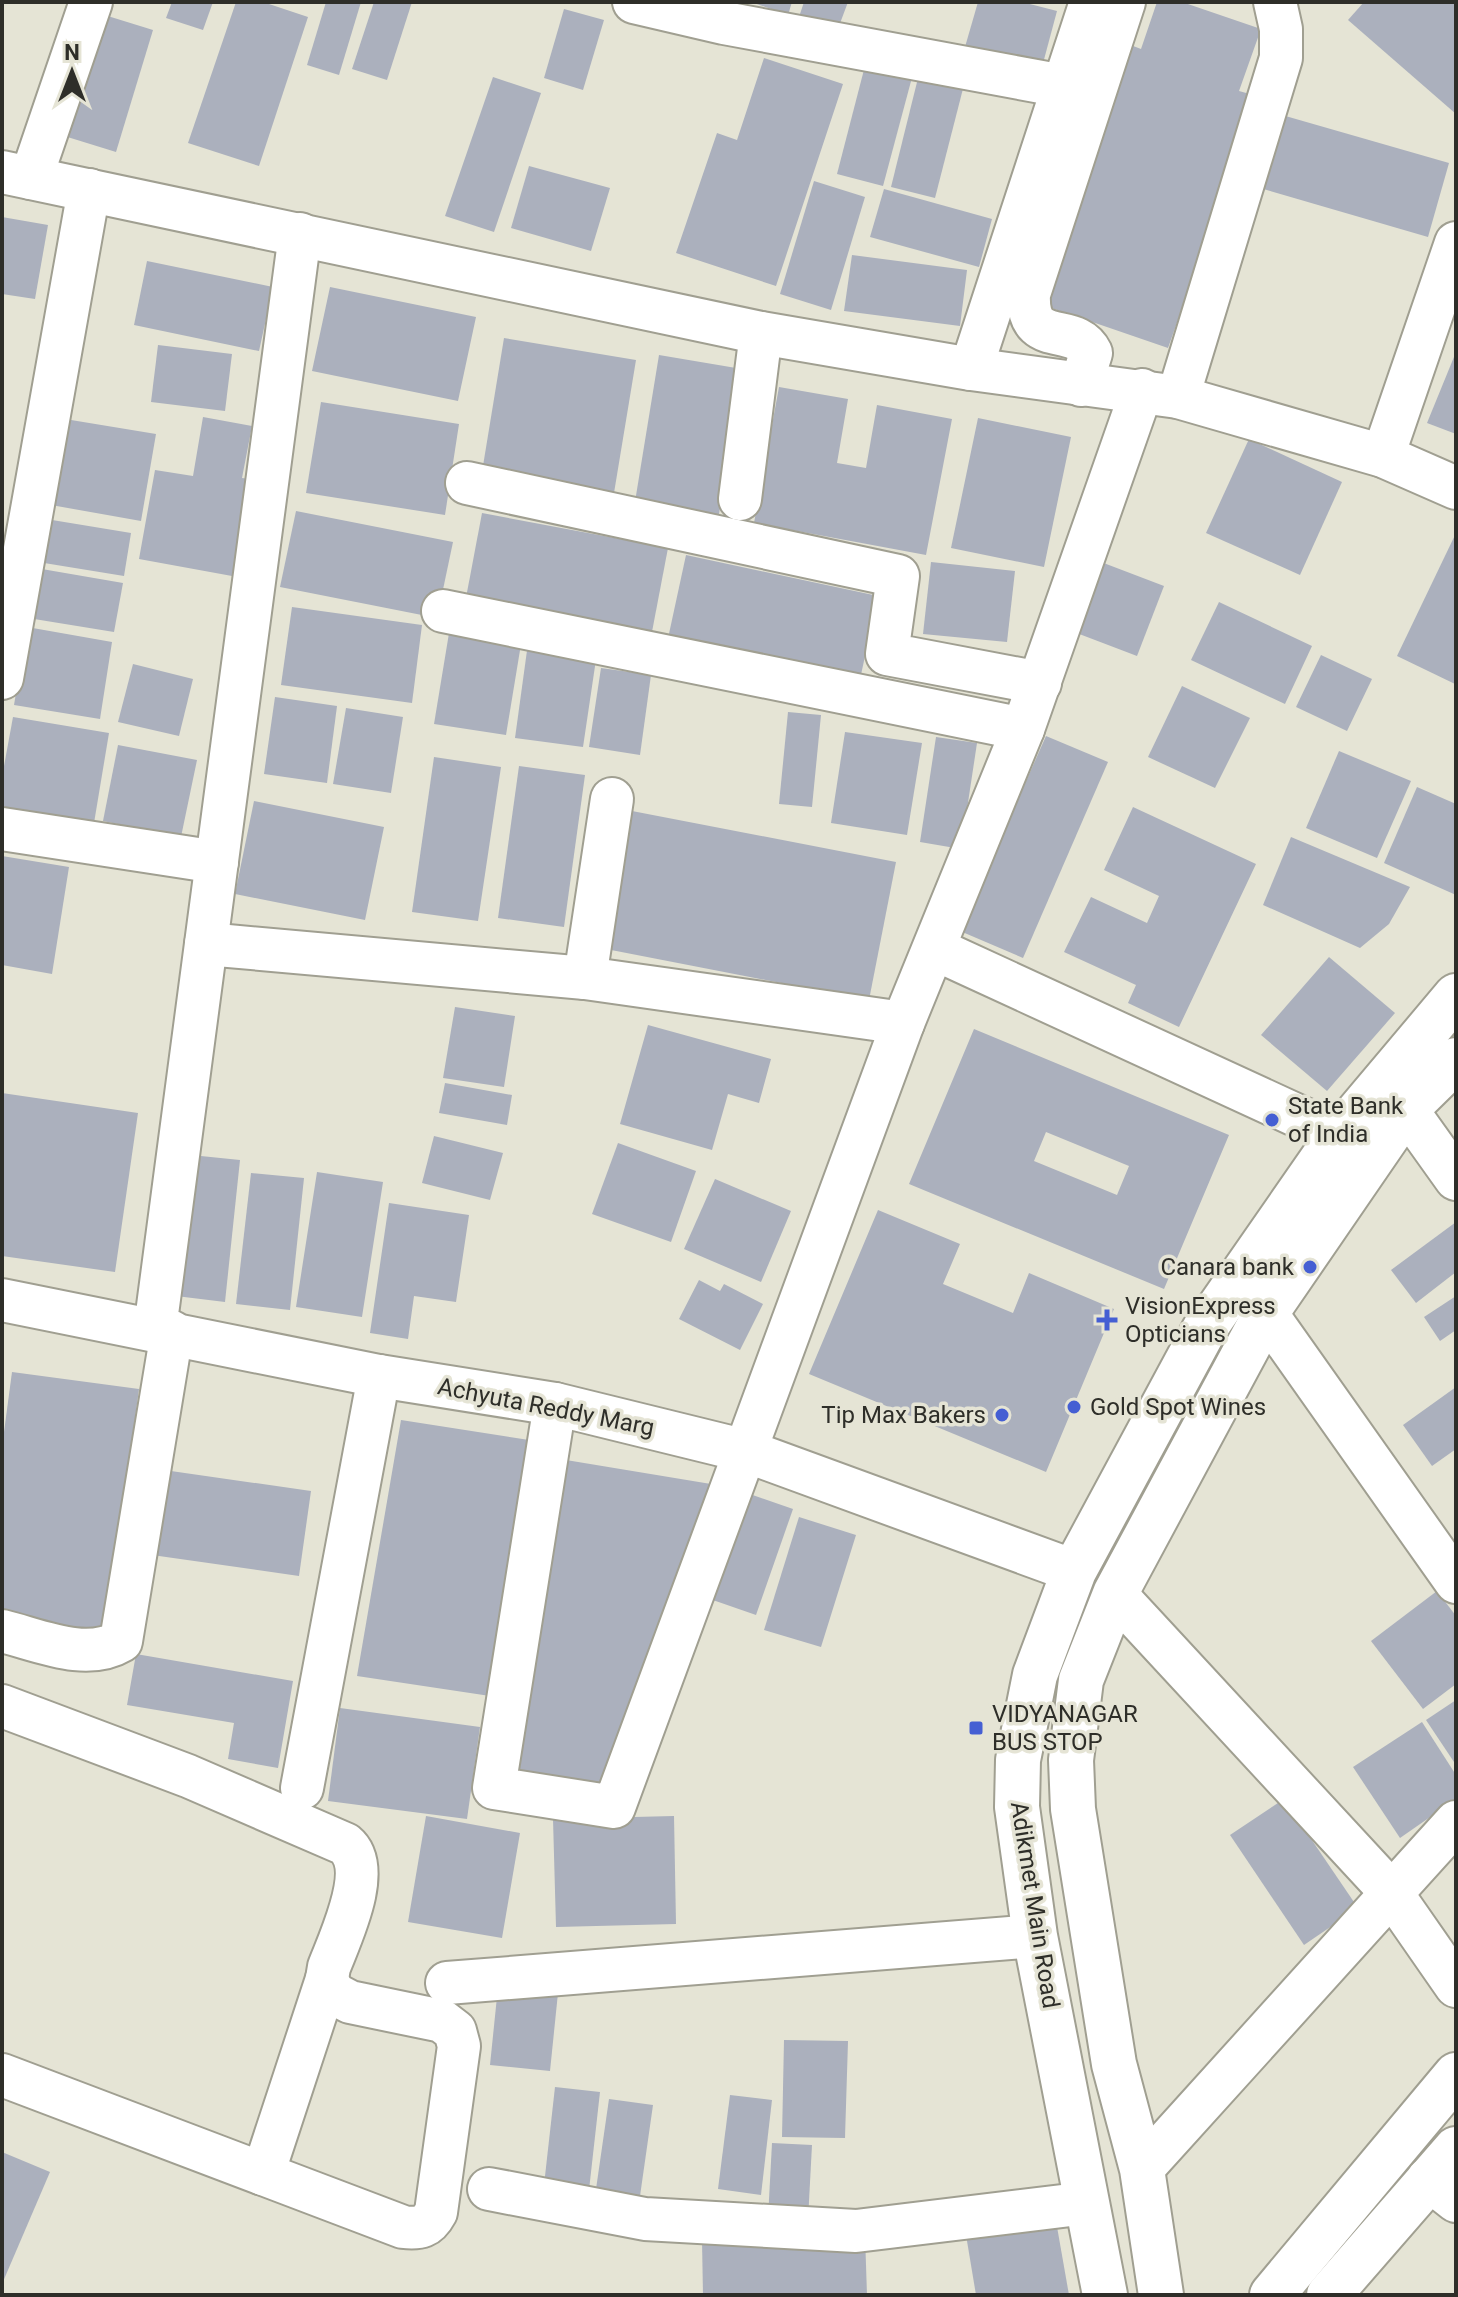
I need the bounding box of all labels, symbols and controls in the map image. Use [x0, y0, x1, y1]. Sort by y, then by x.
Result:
north arrow [32, 32, 112, 112]
text: N [64, 40, 80, 65]
place label: State Bank of India [1288, 1092, 1404, 1148]
marker: State Bank of India [1263, 1111, 1281, 1129]
place label: Canara bank [1160, 1253, 1295, 1281]
marker: Canara bank [1301, 1258, 1319, 1276]
place label: VisionExpress Opticians [1125, 1292, 1276, 1348]
marker: VisionExpress Opticians [1096, 1309, 1118, 1331]
street label: Achyuta Reddy Marg [435, 1372, 657, 1442]
place label: Gold Spot Wines [1090, 1393, 1266, 1421]
marker: Gold Spot Wines [1065, 1398, 1083, 1416]
place label: Tip Max Bakers [821, 1401, 986, 1429]
marker: Tip Max Bakers [993, 1406, 1011, 1424]
place label: VIDYANAGAR BUS STOP [992, 1700, 1138, 1756]
marker: VIDYANAGAR BUS STOP [967, 1719, 985, 1737]
street label: Adikmet Main Road [1005, 1800, 1065, 2010]

